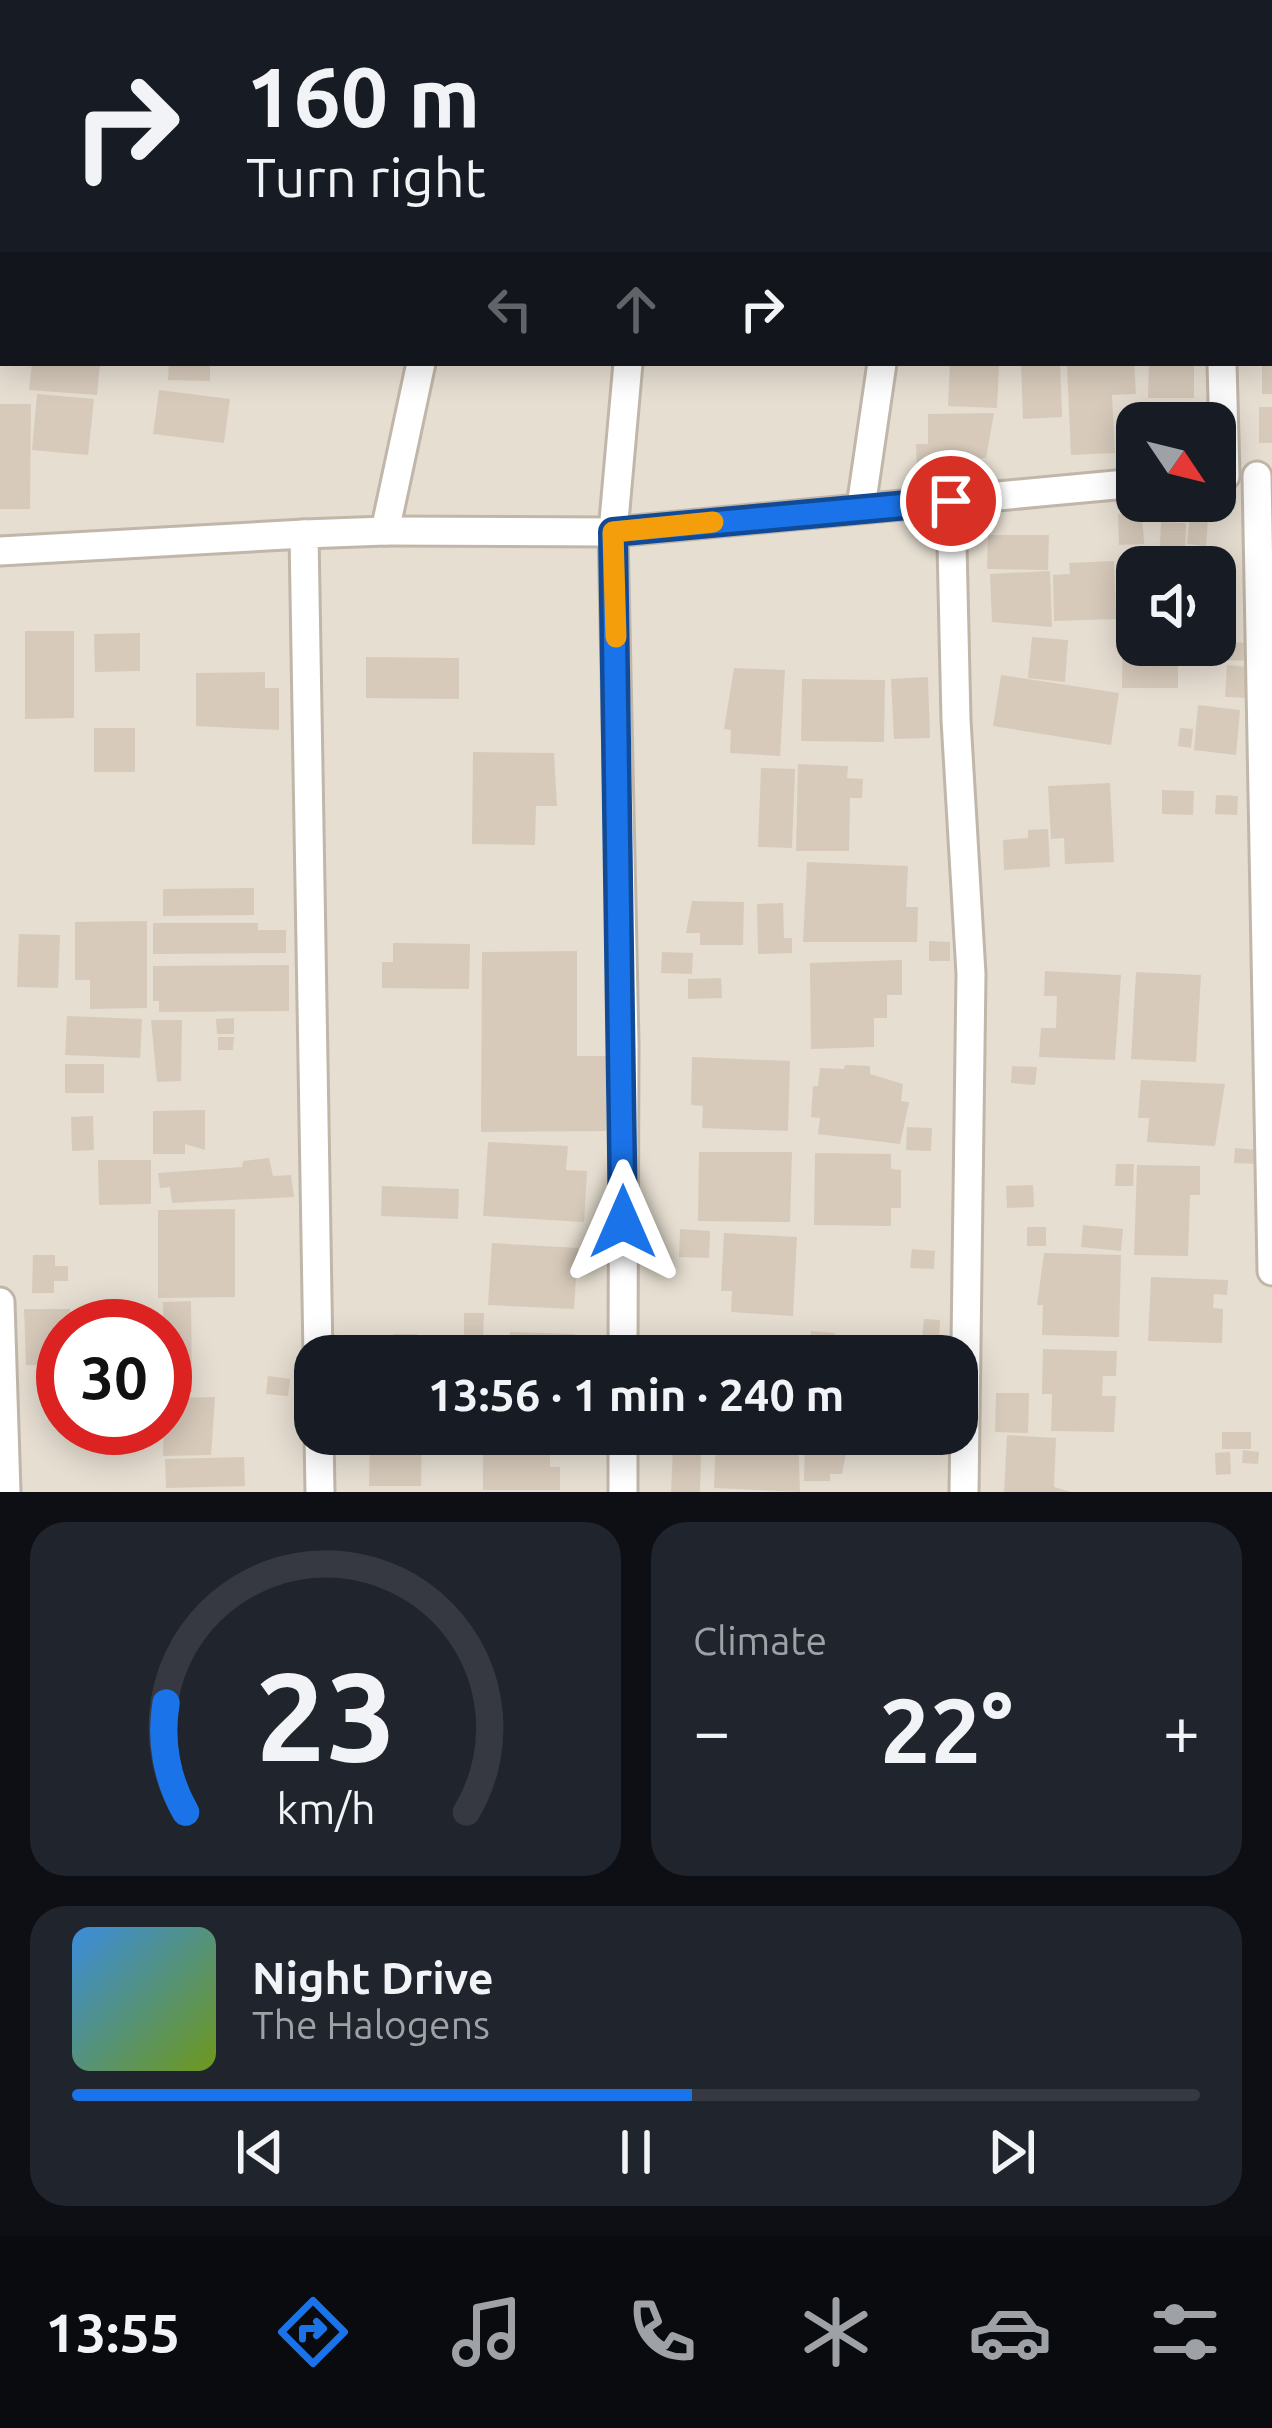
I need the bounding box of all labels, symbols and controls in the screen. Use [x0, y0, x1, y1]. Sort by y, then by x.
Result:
icon: right [48, 48, 204, 204]
text: 160 m [246, 49, 480, 143]
text: Turn right [246, 147, 486, 207]
icon: left [477, 276, 543, 342]
icon: ahead [603, 276, 669, 342]
icon: right [729, 276, 795, 342]
north arrow [1116, 402, 1236, 522]
map controls [1116, 402, 1236, 666]
pin [900, 450, 1002, 552]
icon: arrive [918, 468, 984, 534]
button: sound [1116, 546, 1236, 666]
position arrow [560, 1159, 686, 1285]
speed limit sign: 30 [36, 1299, 192, 1455]
text: 13:56 · 1 min · 240 m [428, 1369, 844, 1420]
text: Climate [693, 1619, 827, 1662]
text: 23 [255, 1645, 396, 1785]
text: 22° [880, 1679, 1013, 1780]
text: − [693, 1693, 730, 1767]
text: + [1163, 1693, 1200, 1767]
text: km/h [276, 1784, 375, 1832]
text: Night Drive [252, 1952, 494, 2003]
text: The Halogens [252, 2003, 490, 2046]
icon: previous [227, 2119, 293, 2185]
icon: pause [603, 2119, 669, 2185]
icon: next [979, 2119, 1045, 2185]
icon: directions [271, 2290, 355, 2374]
icon: music [445, 2290, 529, 2374]
icon: phone [620, 2290, 704, 2374]
icon: climate [794, 2290, 878, 2374]
icon: car [968, 2290, 1052, 2374]
icon: filters [1143, 2290, 1227, 2374]
text: 13:55 [45, 2302, 180, 2362]

